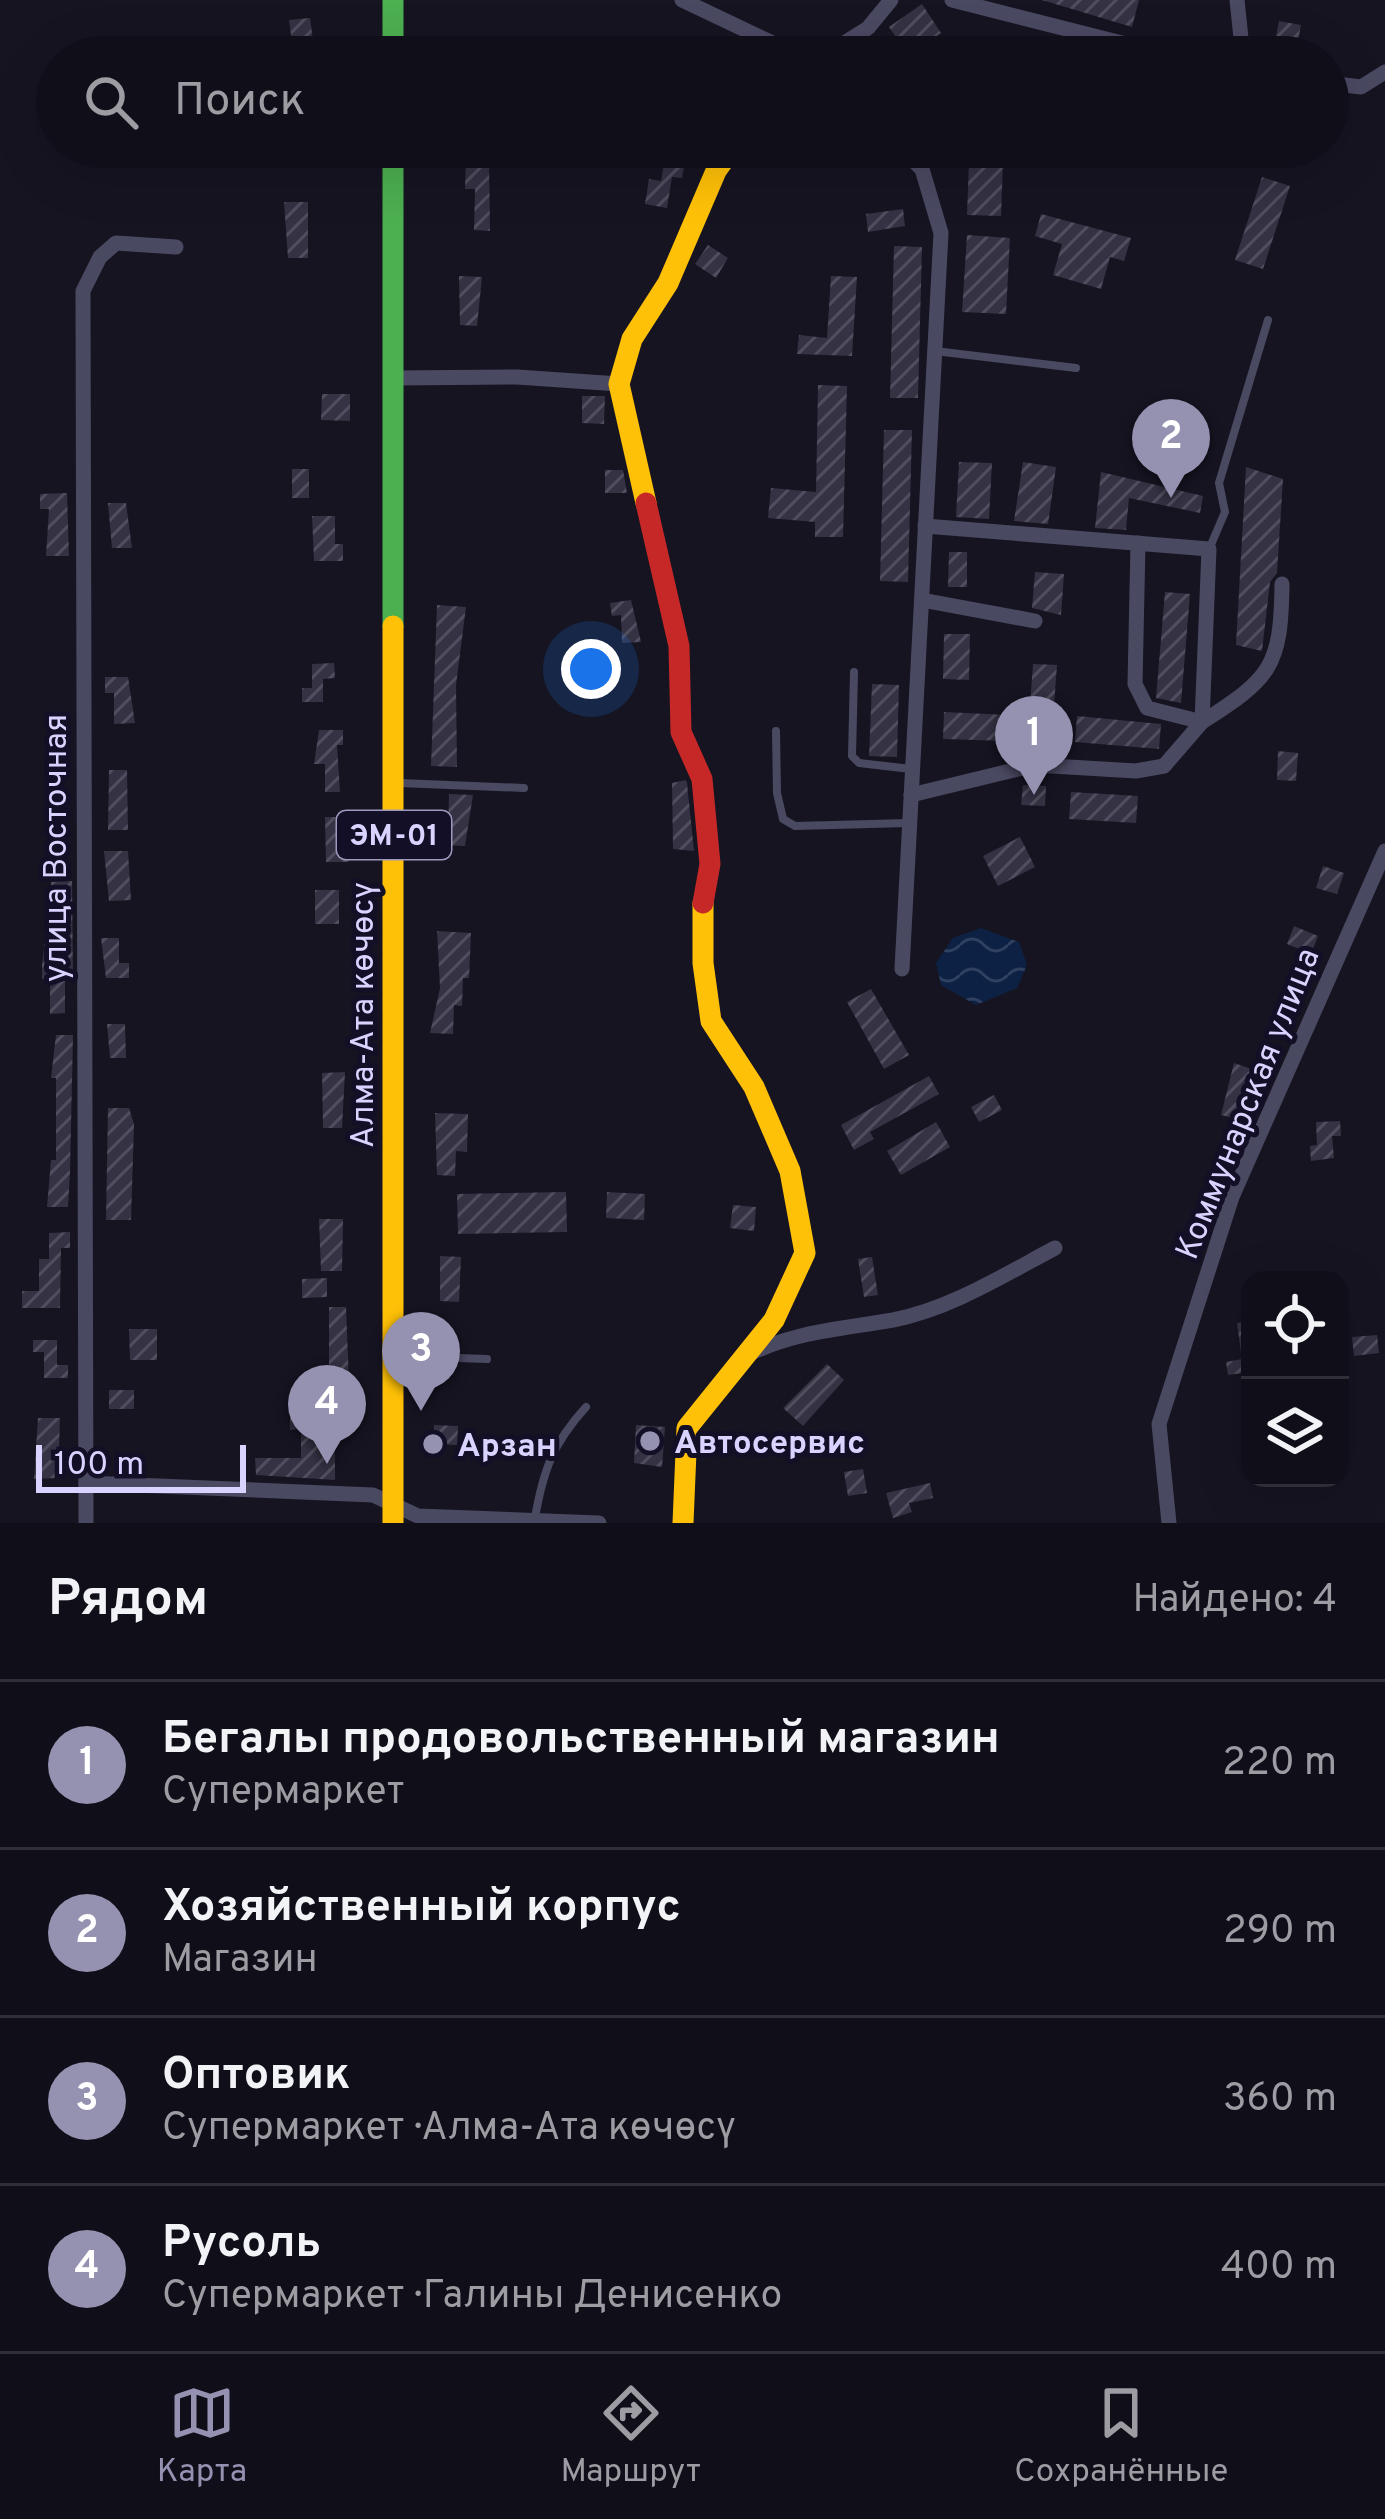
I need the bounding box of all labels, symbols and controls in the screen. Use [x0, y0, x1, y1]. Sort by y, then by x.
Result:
search box [36, 36, 1349, 168]
icon: search [78, 69, 144, 135]
text: Поиск [174, 74, 305, 131]
pin: 2 [1132, 399, 1210, 498]
your location [561, 639, 621, 699]
pin: 1 [995, 696, 1073, 795]
street label: улица Восточная [37, 714, 79, 982]
road number: ЭМ-01 [337, 811, 451, 859]
street label: Алма-Ата көчөсү [344, 882, 386, 1148]
street label: Коммунарская улица [1168, 943, 1331, 1266]
map controls [1241, 1271, 1349, 1487]
button: locate [1241, 1271, 1349, 1379]
pin: 3 [382, 1312, 460, 1411]
pin: 4 [288, 1365, 366, 1464]
button: layers [1241, 1379, 1349, 1487]
place label: Автосервис [674, 1424, 865, 1466]
place label: Арзан [457, 1427, 557, 1469]
marker: Автосервис [637, 1428, 663, 1454]
marker: Арзан [420, 1431, 446, 1457]
scale bar [36, 1439, 246, 1492]
text: 100 m [54, 1445, 144, 1487]
text: Рядом [48, 1569, 208, 1634]
text: Найдено: 4 [1133, 1577, 1337, 1626]
text: Бегалы продовольственный магазин [162, 1712, 1000, 1769]
text: 1 [79, 1740, 95, 1789]
text: 220 m [1222, 1740, 1337, 1789]
text: Супермаркет [162, 1769, 405, 1818]
text: Хозяйственный корпус [162, 1880, 681, 1937]
text: 2 [75, 1908, 99, 1957]
text: 290 m [1223, 1908, 1337, 1957]
text: Магазин [162, 1937, 318, 1986]
text: Оптовик [162, 2048, 350, 2105]
text: 3 [75, 2076, 99, 2125]
text: 360 m [1223, 2076, 1337, 2125]
text: Супермаркет · Алма-Ата көчөсү [162, 2105, 736, 2154]
text: Русоль [162, 2216, 321, 2273]
text: 4 [74, 2244, 100, 2293]
text: 400 m [1221, 2244, 1337, 2293]
text: Супермаркет · Галины Денисенко [162, 2273, 782, 2322]
tab: Карта [157, 2380, 247, 2494]
tab: Маршрут [560, 2380, 701, 2494]
tab: Сохранённые [1014, 2380, 1228, 2494]

